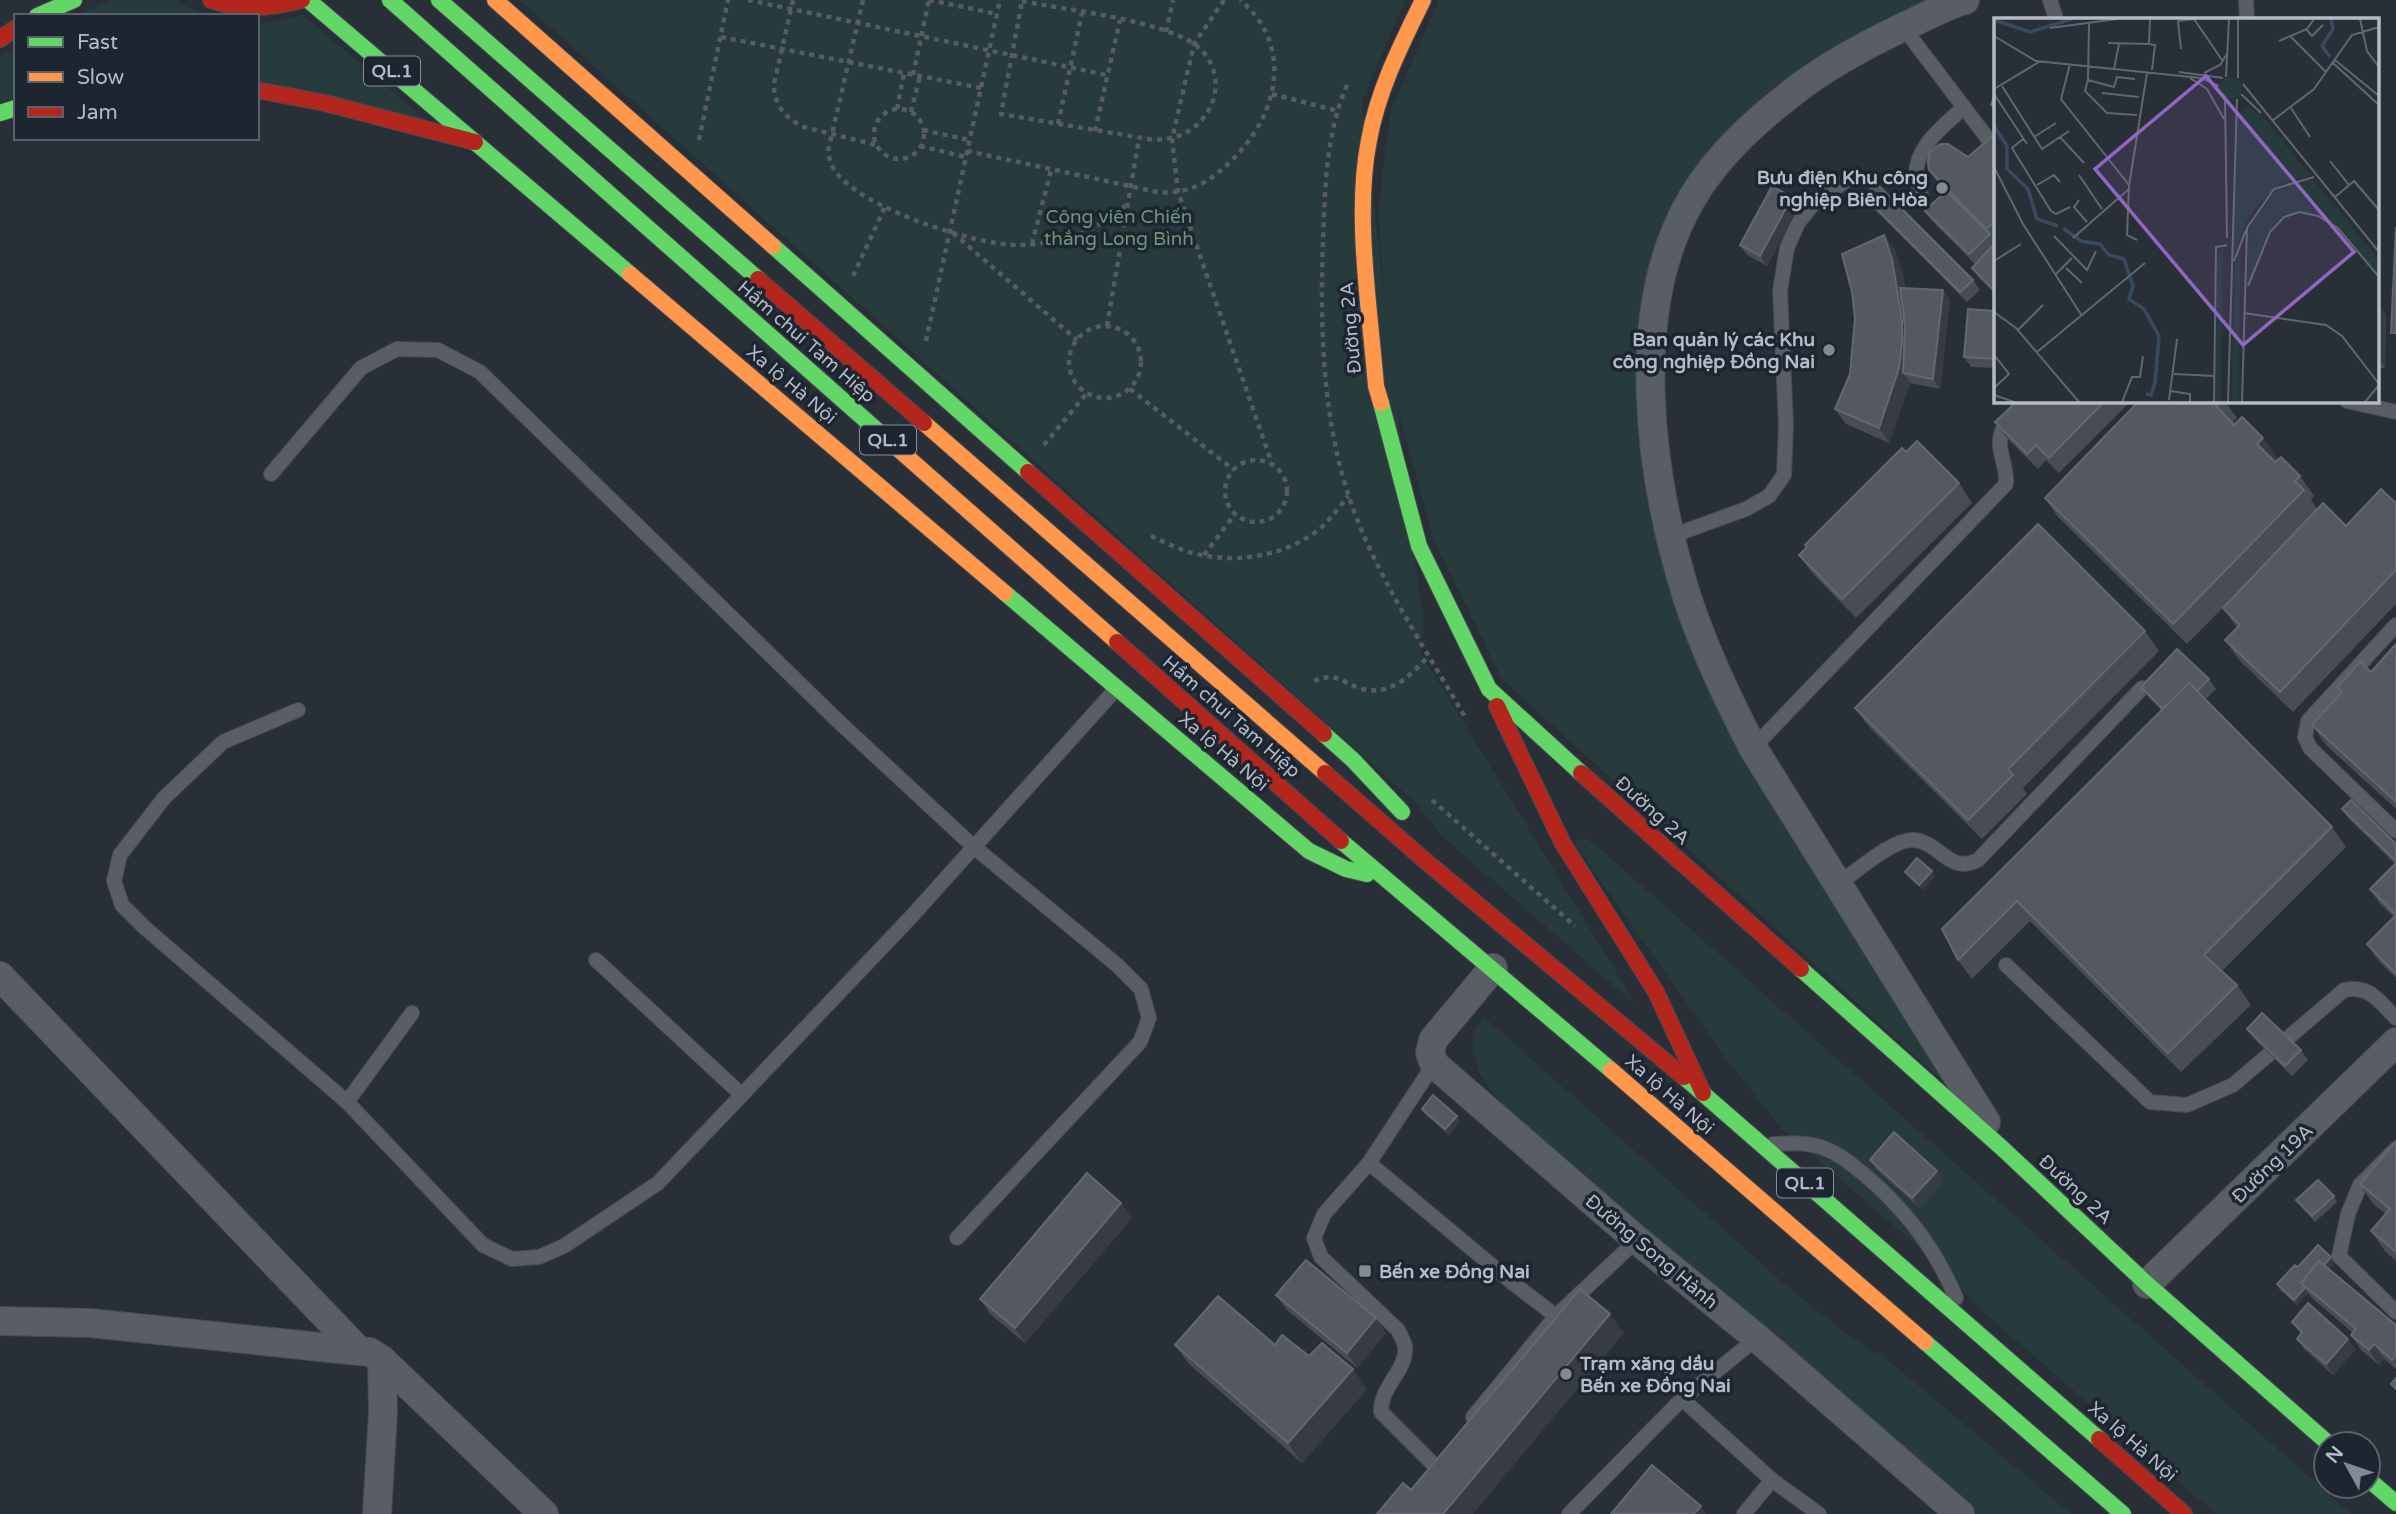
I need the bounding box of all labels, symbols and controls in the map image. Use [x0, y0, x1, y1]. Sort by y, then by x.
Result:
legend [14, 14, 259, 140]
inset map [1994, 18, 2378, 402]
text: Fast [77, 30, 118, 55]
road number: QL.1 [364, 56, 420, 86]
text: Slow [77, 65, 125, 90]
text: Jam [77, 100, 118, 125]
place label: Bưu điện Khu công nghiệp Biên Hòa [1757, 167, 1928, 212]
marker: Bưu điện Khu công nghiệp Biên Hòa [1934, 180, 1950, 196]
park label: Công viên Chiến thắng Long Bình [1044, 206, 1194, 250]
street label: Hầm chui Tam Hiệp [733, 276, 880, 407]
street label: Đường 2A [1336, 281, 1366, 375]
place label: Ban quản lý các Khu công nghiệp Đồng Nai [1613, 329, 1815, 374]
street label: Xa lộ Hà Nội [742, 341, 841, 429]
marker: Ban quản lý các Khu công nghiệp Đồng Nai [1821, 342, 1837, 358]
road number: QL.1 [860, 426, 916, 454]
street label: Hầm chui Tam Hiệp [1158, 651, 1305, 782]
street label: Xa lộ Hà Nội [1174, 708, 1273, 796]
street label: Đường 2A [1611, 772, 1694, 850]
street label: Xa lộ Hà Nội [1620, 1050, 1718, 1139]
street label: Đường 19A [2228, 1120, 2318, 1208]
street label: Đường 2A [2034, 1150, 2117, 1229]
road number: QL.1 [1777, 1168, 1833, 1198]
street label: Đường Song Hành [1581, 1190, 1722, 1314]
place label: Bến xe Đồng Nai [1379, 1261, 1530, 1284]
marker: Bến xe Đồng Nai [1357, 1263, 1373, 1279]
place label: Trạm xăng dầu Bến xe Đồng Nai [1579, 1353, 1731, 1398]
marker: Trạm xăng dầu Bến xe Đồng Nai [1558, 1366, 1574, 1382]
street label: Xa lộ Hà Nội [2083, 1397, 2181, 1486]
north arrow [2312, 1430, 2382, 1500]
text: N [2321, 1442, 2348, 1468]

